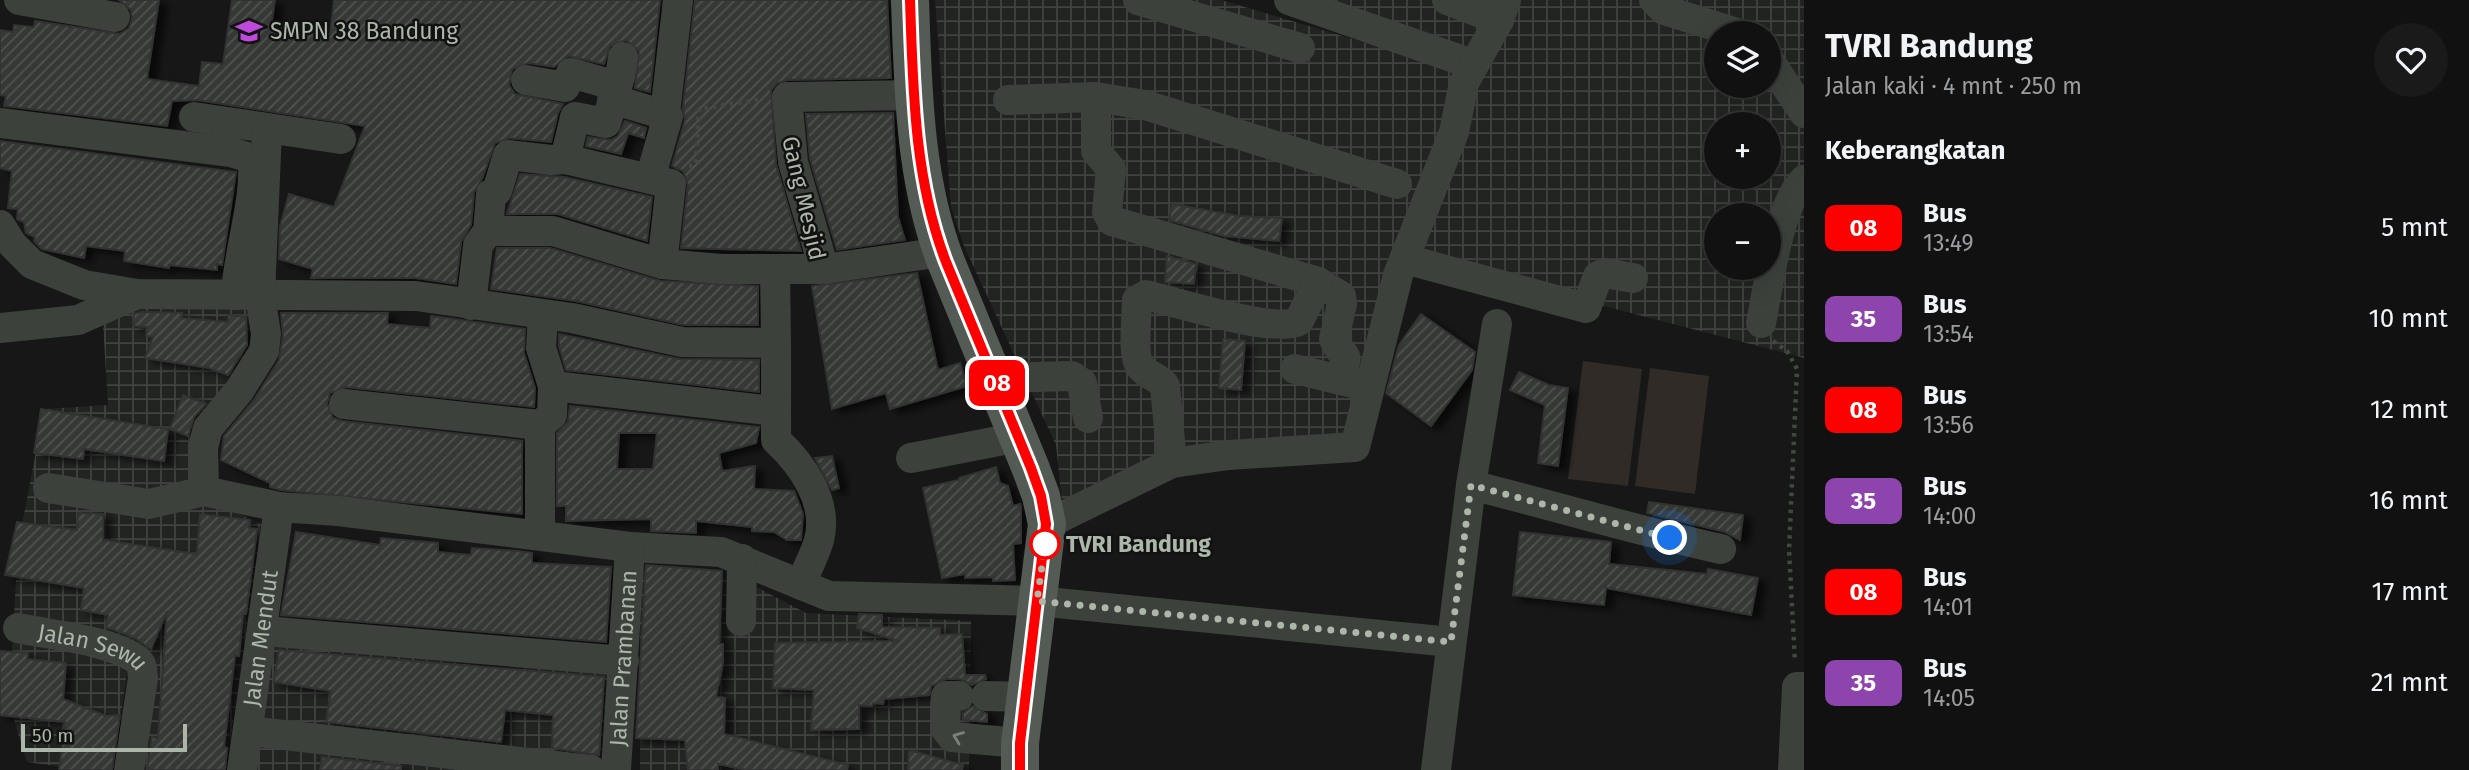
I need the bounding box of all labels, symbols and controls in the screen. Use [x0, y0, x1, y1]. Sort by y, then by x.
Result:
school or university icon: SMPN 38 Bandung [234, 16, 264, 46]
place label: SMPN 38 Bandung [270, 17, 458, 45]
map controls [1704, 21, 1781, 280]
button: layers [1704, 21, 1781, 98]
button: heart [2374, 23, 2448, 97]
text: TVRI Bandung [1825, 26, 2033, 66]
text: Jalan kaki · 4 mnt · 250 m [1825, 72, 2082, 100]
button: + [1704, 112, 1781, 189]
street label: Gang Mesjid [776, 133, 832, 263]
text: Keberangkatan [1825, 135, 2006, 166]
text: Bus [1923, 198, 1966, 229]
button: − [1704, 203, 1781, 280]
text: 5 mnt [2381, 212, 2448, 243]
text: 08 [1850, 214, 1877, 242]
text: 13:49 [1923, 229, 1974, 257]
text: Bus [1923, 289, 1966, 320]
text: 10 mnt [2368, 303, 2448, 334]
text: 35 [1851, 305, 1876, 333]
text: 13:54 [1923, 320, 1974, 348]
line badge: 08 [965, 360, 1028, 406]
text: 08 [983, 369, 1011, 397]
text: Bus [1923, 380, 1966, 411]
text: 12 mnt [2370, 394, 2448, 425]
text: 08 [1850, 396, 1877, 424]
text: 13:56 [1923, 411, 1974, 439]
text: Bus [1923, 471, 1966, 502]
text: 16 mnt [2369, 485, 2448, 516]
text: 35 [1851, 487, 1876, 515]
text: 14:00 [1923, 502, 1976, 530]
your location [1652, 520, 1687, 555]
marker: TVRI Bandung [1030, 529, 1060, 559]
place label: TVRI Bandung [1066, 530, 1211, 558]
text: Bus [1923, 562, 1966, 593]
street label: Jalan Mendut [237, 568, 284, 708]
street label: Jalan Prambanan [604, 569, 643, 747]
text: 17 mnt [2371, 576, 2448, 607]
text: 08 [1850, 578, 1877, 606]
text: 14:01 [1923, 593, 1973, 621]
street label: Jalan Sewu [36, 618, 154, 676]
text: Bus [1923, 653, 1966, 684]
text: 21 mnt [2371, 667, 2448, 698]
text: 35 [1851, 669, 1876, 697]
text: 14:05 [1923, 684, 1975, 712]
scale bar [21, 721, 187, 753]
text: 50 m [32, 724, 73, 747]
one-way arrow [952, 731, 965, 745]

